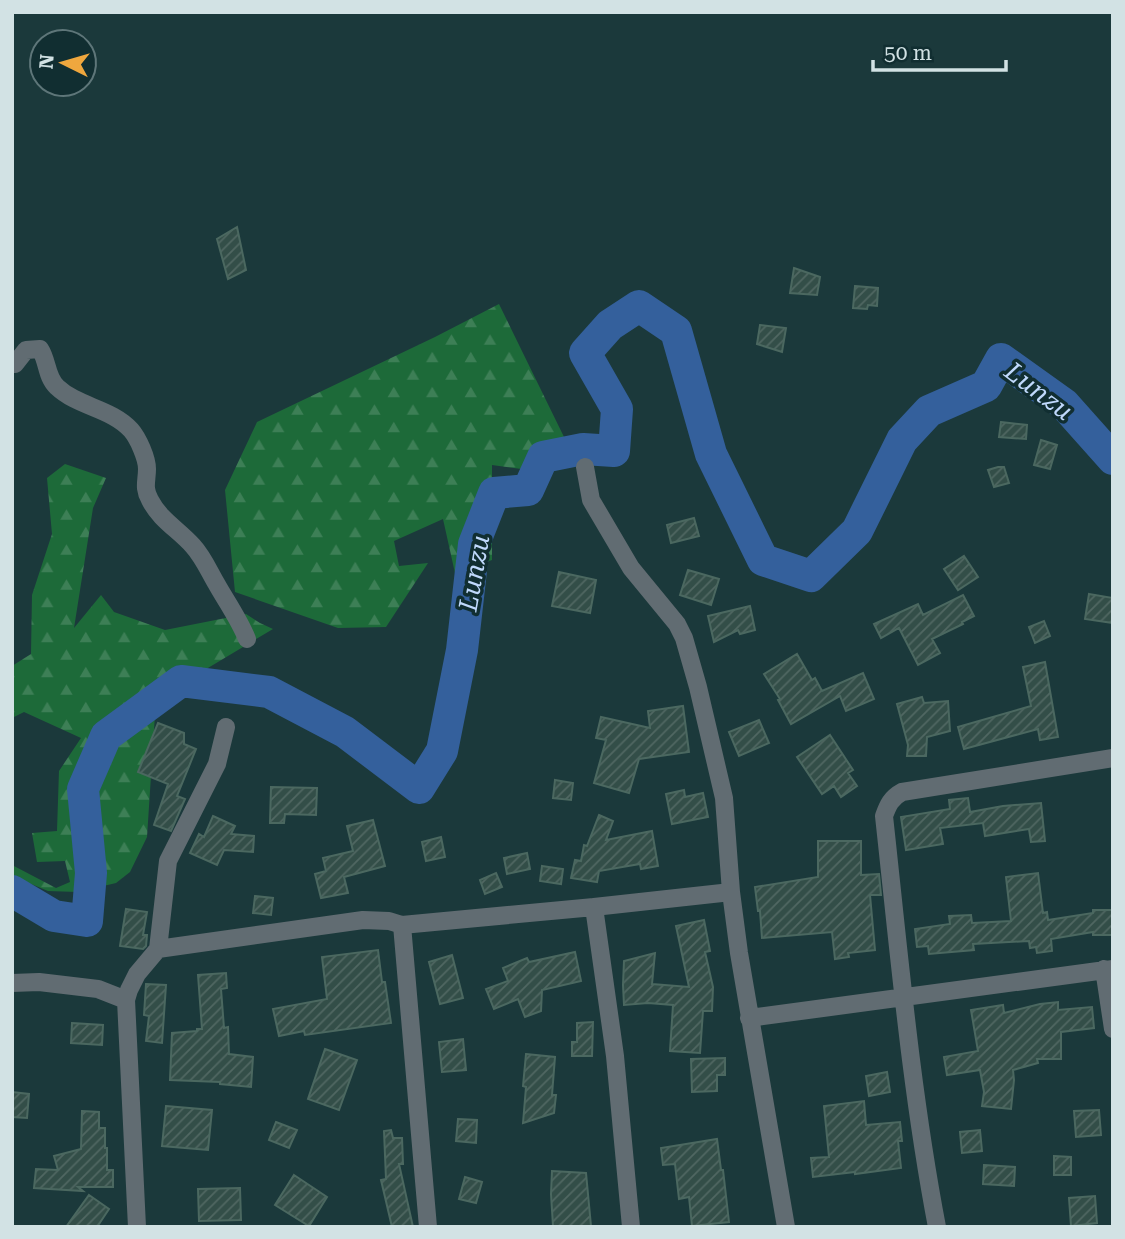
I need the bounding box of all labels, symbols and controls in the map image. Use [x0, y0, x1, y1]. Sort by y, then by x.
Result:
north arrow [28, 28, 98, 98]
scale bar [873, 28, 1006, 72]
text: 50 m [884, 41, 932, 65]
text: N [34, 53, 59, 70]
water label: Lunzu [998, 355, 1079, 426]
water label: Lunzu [452, 532, 495, 615]

